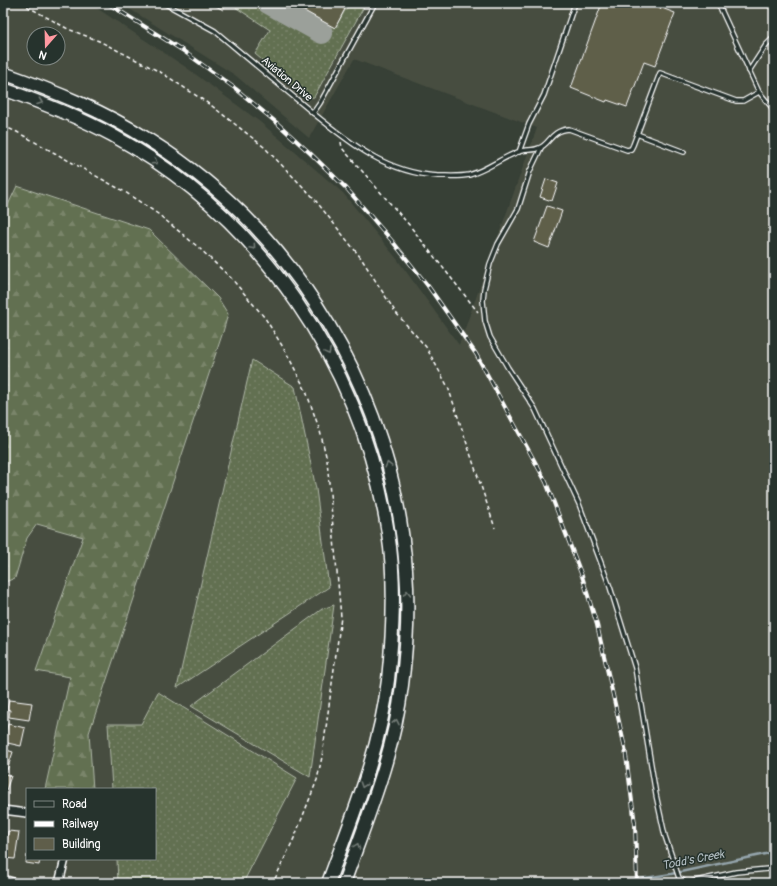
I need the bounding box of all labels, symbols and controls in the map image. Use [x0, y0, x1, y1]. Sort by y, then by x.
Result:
north arrow [26, 26, 66, 66]
text: N [37, 47, 48, 62]
street label: Aviation Drive [259, 54, 316, 104]
one-way arrow [36, 98, 43, 106]
one-way arrow [151, 157, 158, 165]
one-way arrow [248, 242, 255, 249]
one-way arrow [323, 348, 331, 356]
one-way arrow [385, 462, 393, 468]
one-way arrow [403, 590, 411, 596]
one-way arrow [391, 719, 399, 726]
one-way arrow [359, 782, 367, 789]
legend [26, 788, 156, 860]
text: Road [62, 797, 87, 812]
text: Railway [62, 817, 98, 832]
text: Building [62, 837, 101, 852]
one-way arrow [352, 843, 361, 850]
water label: Todd's Creek [661, 846, 726, 873]

